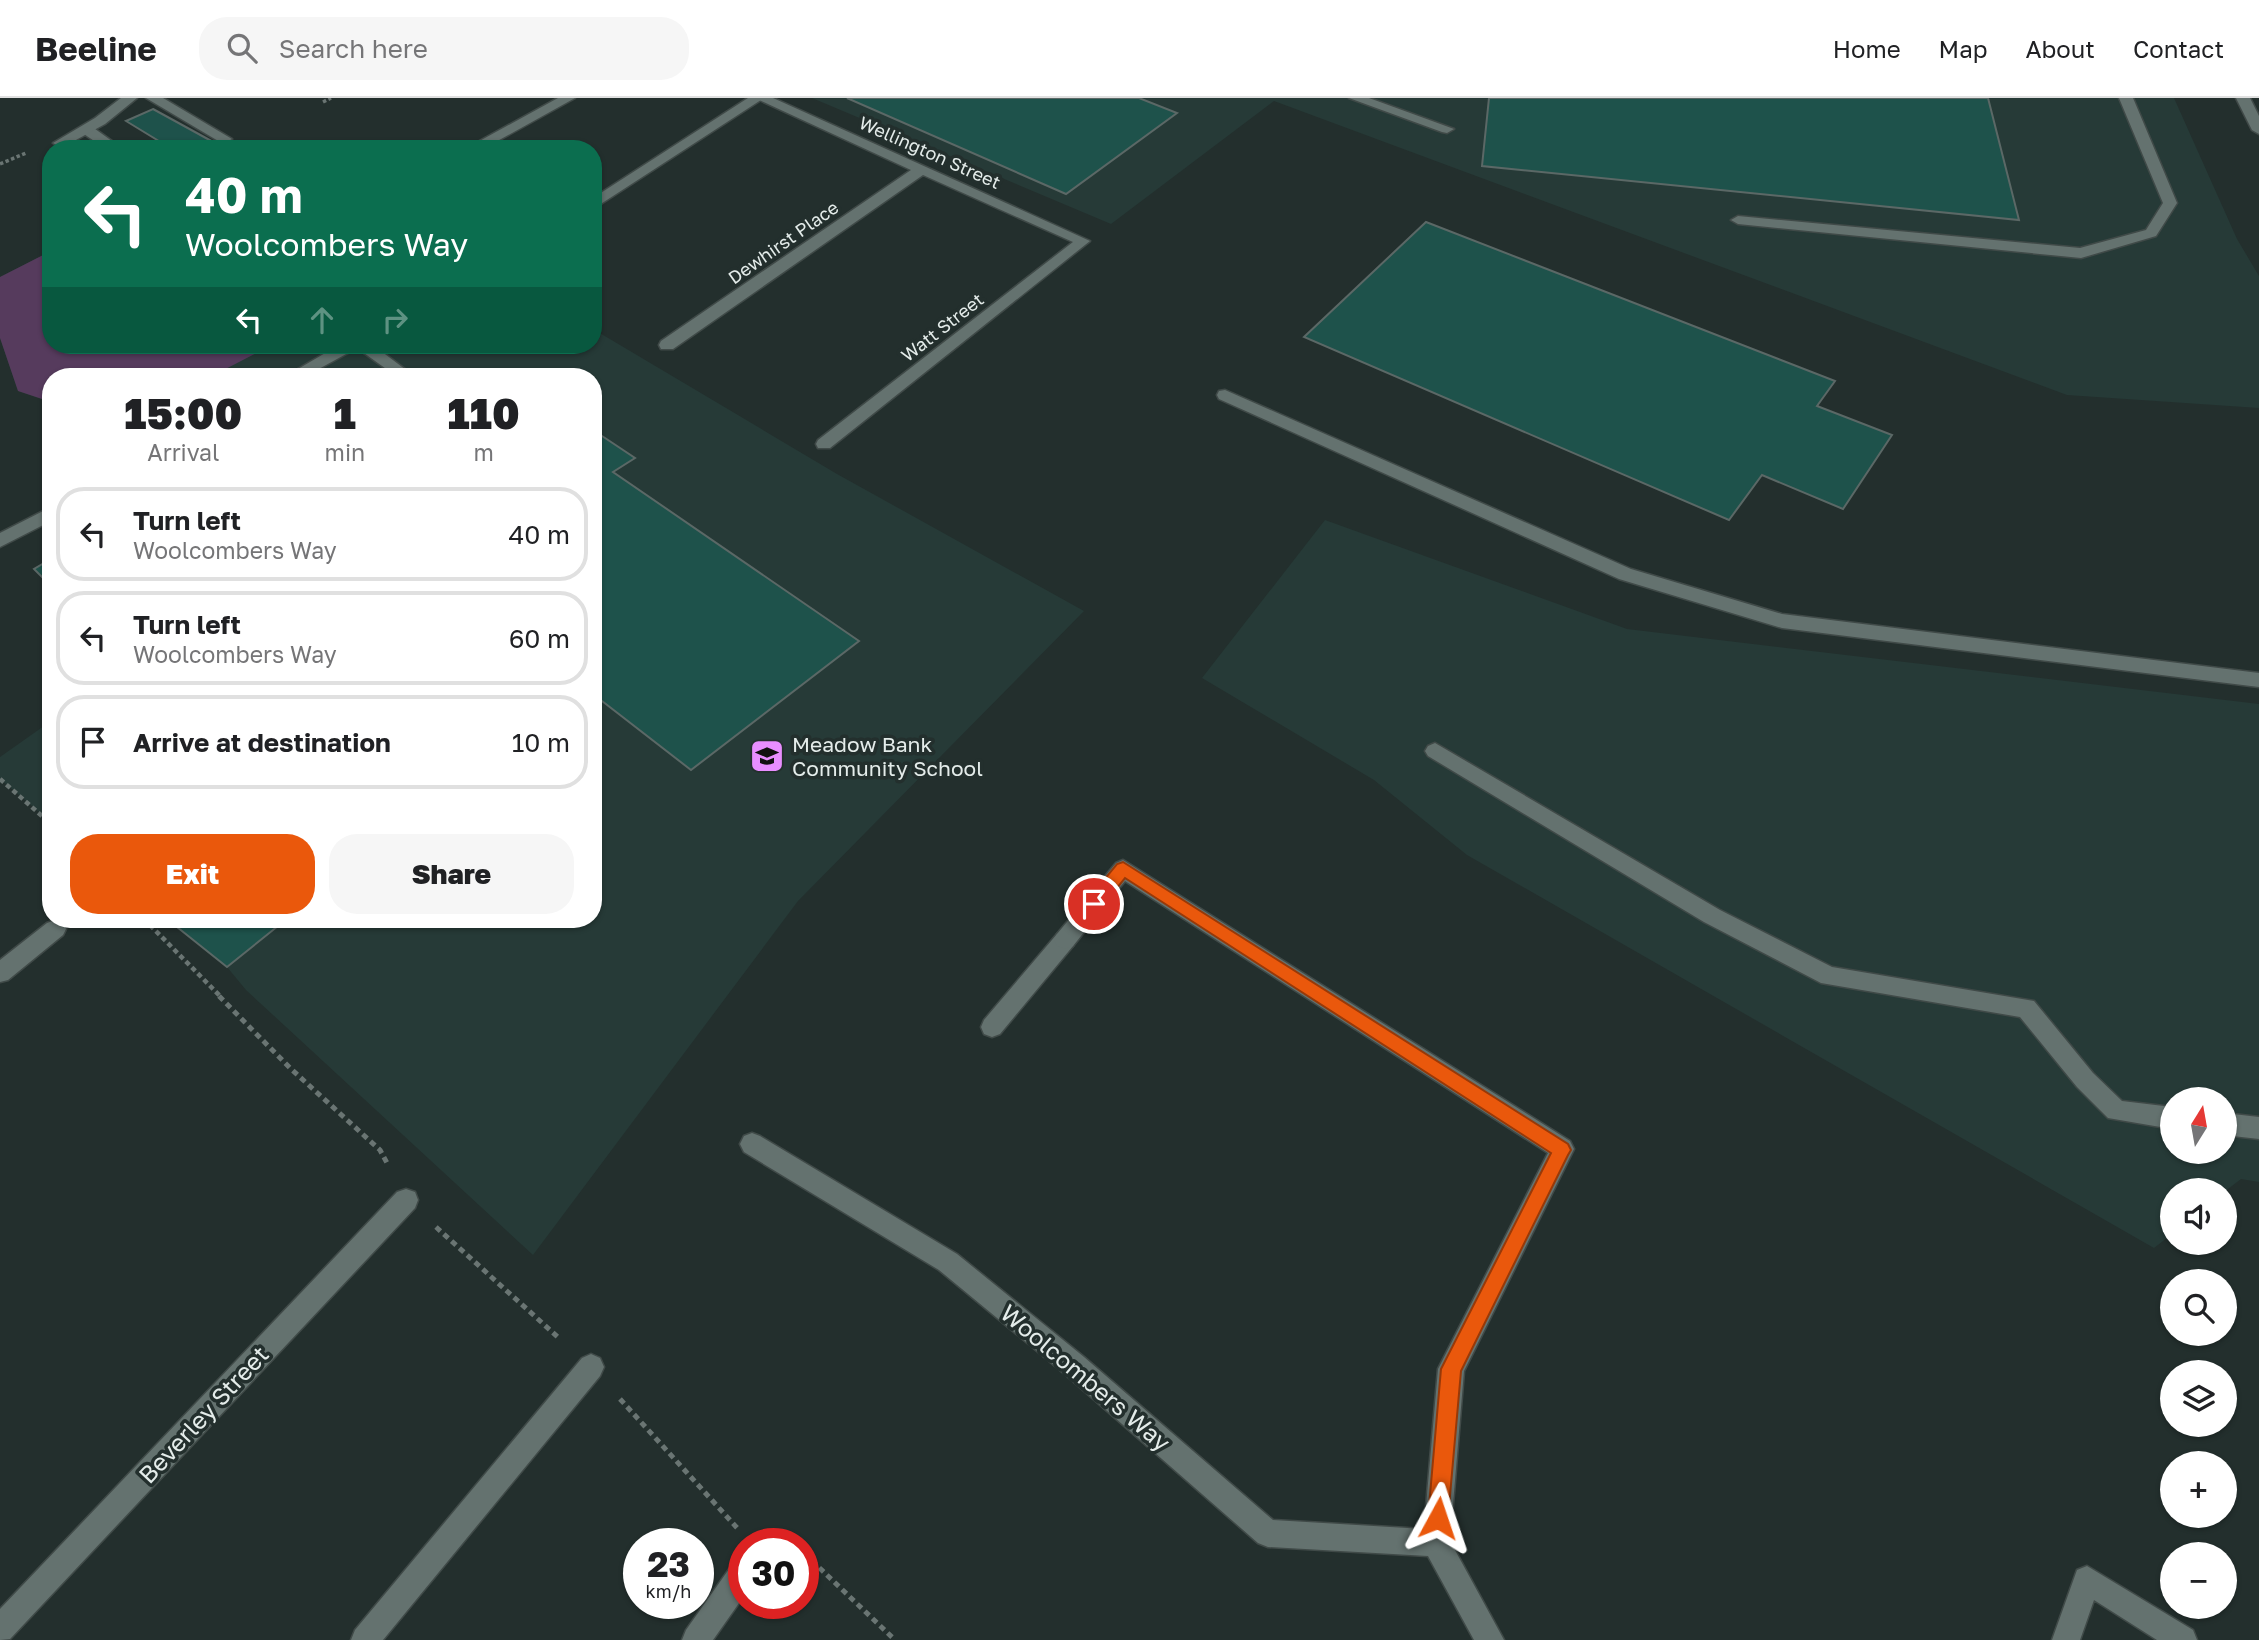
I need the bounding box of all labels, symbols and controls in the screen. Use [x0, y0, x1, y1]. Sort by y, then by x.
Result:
search box [199, 17, 689, 80]
text: Beeline [35, 29, 157, 68]
icon: search [223, 29, 261, 67]
text: Search here [279, 33, 428, 64]
text: Home [1833, 34, 1901, 63]
text: Map [1939, 34, 1988, 63]
text: About [2026, 34, 2095, 63]
text: Contact [2133, 34, 2224, 63]
street label: Wellington Street [856, 111, 1004, 193]
text: 40 m [185, 165, 303, 224]
icon: left [70, 168, 161, 259]
street label: Dewhirst Place [724, 196, 842, 288]
text: Woolcombers Way [185, 225, 468, 263]
street label: Watt Street [896, 288, 988, 366]
icon: left [230, 301, 268, 339]
icon: ahead [303, 301, 341, 339]
icon: right [376, 301, 414, 339]
text: 15:00 [124, 388, 242, 438]
text: 1 [334, 388, 356, 438]
text: 110 [448, 388, 520, 438]
text: Arrival [147, 438, 219, 466]
text: min [325, 438, 365, 466]
text: m [473, 438, 494, 466]
text: Turn left [133, 505, 241, 536]
icon: left [74, 515, 112, 553]
text: 40 m [509, 519, 570, 550]
text: Woolcombers Way [133, 536, 337, 564]
text: Turn left [133, 609, 241, 640]
icon: left [74, 619, 112, 657]
text: 60 m [509, 623, 570, 654]
text: Woolcombers Way [133, 640, 337, 668]
icon: arrive [74, 723, 112, 761]
text: Arrive at destination [133, 727, 391, 758]
text: 10 m [512, 727, 570, 758]
place label: Meadow Bank Community School [792, 731, 983, 781]
school or university icon: Meadow Bank Community School [748, 737, 786, 775]
button: Exit [70, 834, 315, 914]
button: Share [329, 834, 574, 914]
pin [1064, 874, 1124, 934]
icon: arrive [1075, 885, 1113, 923]
north arrow [2160, 1087, 2236, 1164]
map controls [2160, 1087, 2237, 1619]
button: sound [2160, 1178, 2237, 1255]
button: search [2160, 1269, 2237, 1346]
street label: Woolcombers Way [995, 1298, 1177, 1456]
street label: Beverley Street [132, 1339, 274, 1489]
button: layers [2160, 1360, 2237, 1437]
button: + [2160, 1451, 2237, 1528]
position arrow [1401, 1481, 1475, 1555]
speed limit sign: 30 [728, 1528, 819, 1619]
button: − [2160, 1542, 2237, 1619]
text: 23 [647, 1543, 690, 1585]
text: km/h [646, 1580, 691, 1602]

